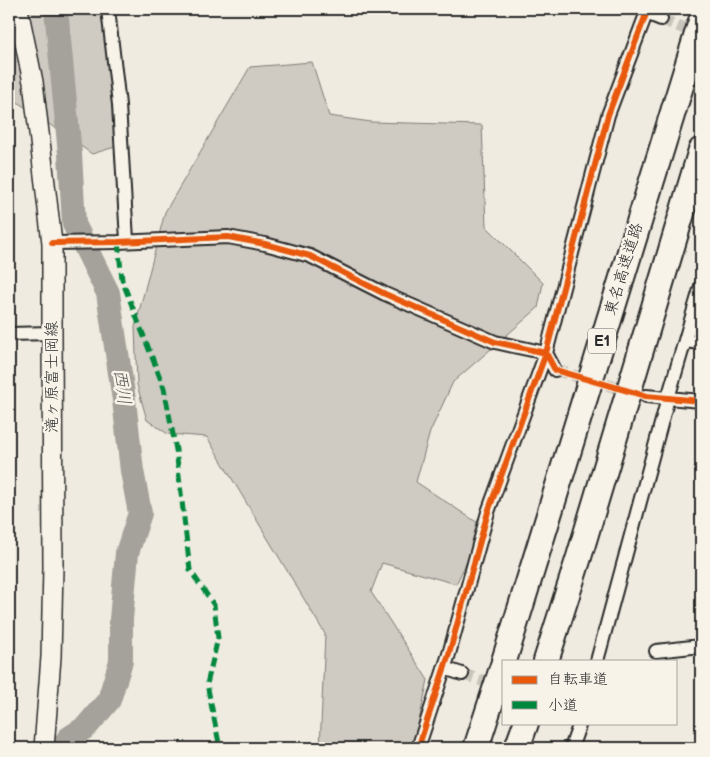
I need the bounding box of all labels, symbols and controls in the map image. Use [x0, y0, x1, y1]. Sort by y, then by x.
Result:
street label: 東名高速道路 [601, 220, 647, 318]
street label: 滝ヶ原富士岡線 [43, 321, 62, 433]
road number: E1 [588, 328, 616, 354]
water label: 西川 [109, 368, 135, 406]
legend [502, 660, 678, 724]
text: 自転車道 [548, 670, 608, 689]
text: 小道 [548, 696, 578, 715]

